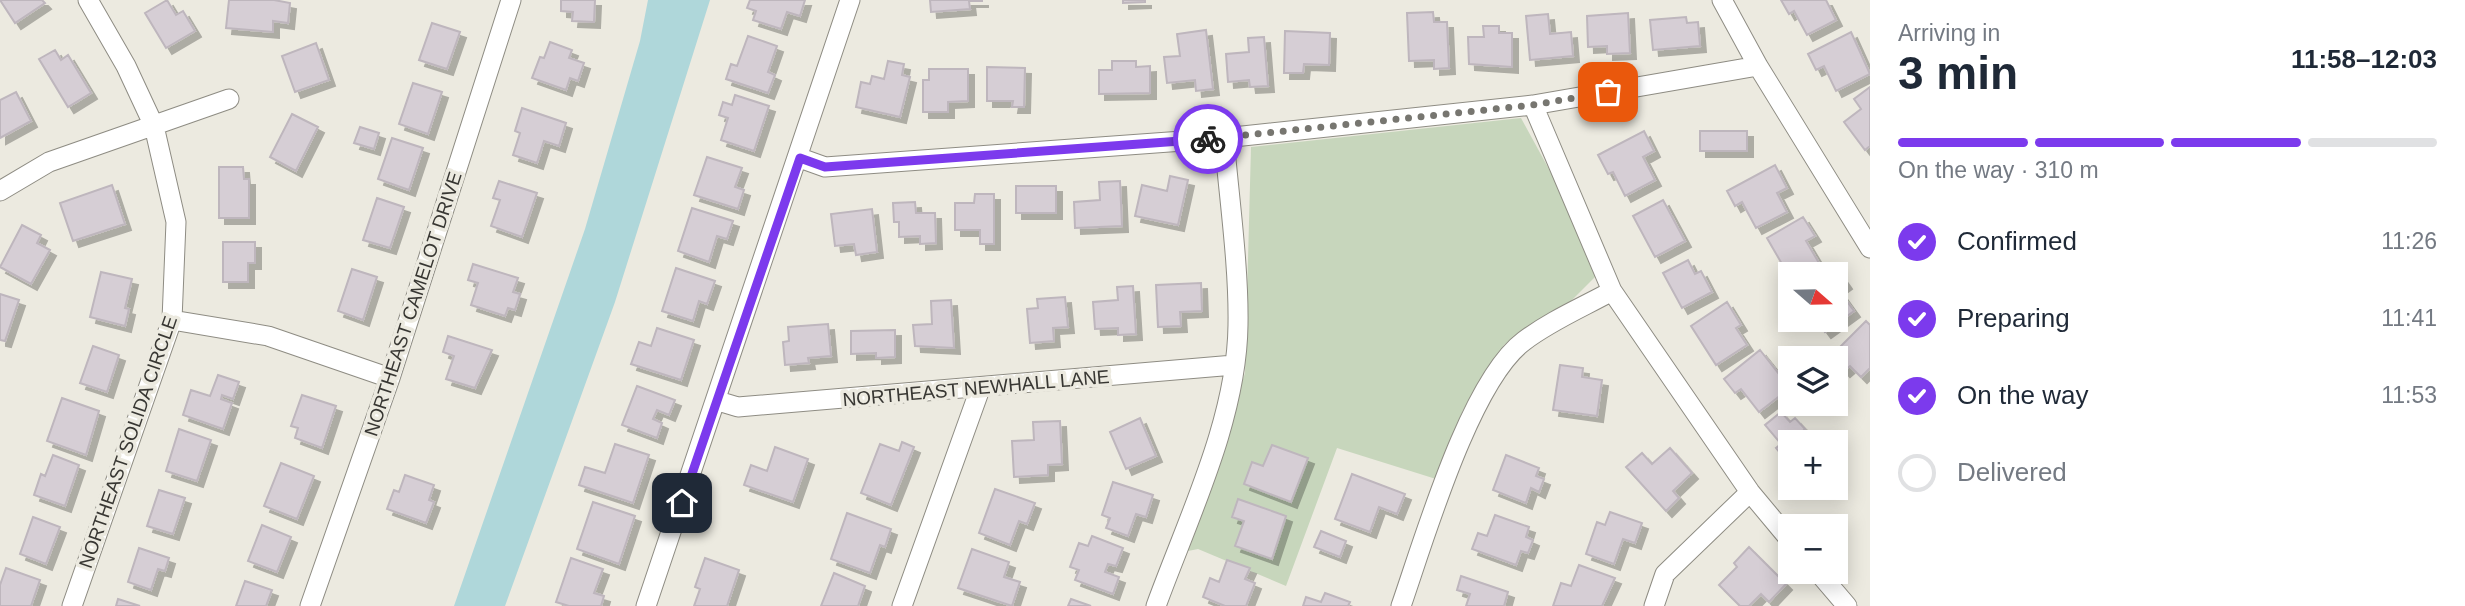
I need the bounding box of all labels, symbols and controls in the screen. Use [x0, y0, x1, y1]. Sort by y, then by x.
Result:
text: Arriving in [1898, 20, 2000, 46]
text: 11:58–12:03 [2291, 44, 2437, 74]
text: 3 min [1898, 47, 2018, 99]
pin [1578, 62, 1638, 122]
icon: bag [1589, 73, 1627, 111]
courier [1173, 104, 1243, 174]
icon: bike [1189, 120, 1227, 158]
text: On the way · 310 m [1898, 157, 2099, 183]
street label: NORTHEAST CAMELOT DRIVE [360, 169, 466, 439]
icon: check [1898, 223, 1936, 261]
text: Confirmed [1957, 226, 2077, 256]
text: 11:26 [2381, 228, 2437, 254]
north arrow [1778, 262, 1848, 332]
map controls [1778, 262, 1848, 584]
icon: check [1898, 300, 1936, 338]
text: Preparing [1957, 303, 2070, 333]
text: 11:41 [2381, 305, 2437, 331]
street label: NORTHEAST SOLIDA CIRCLE [75, 313, 181, 571]
button: layers [1778, 346, 1848, 416]
street label: NORTHEAST NEWHALL LANE [842, 366, 1110, 410]
icon: check [1898, 377, 1936, 415]
text: On the way [1957, 380, 2089, 410]
text: 11:53 [2381, 382, 2437, 408]
button: + [1778, 430, 1848, 500]
text: Delivered [1957, 457, 2067, 487]
pin [652, 473, 712, 533]
icon: home [663, 484, 701, 522]
button: − [1778, 514, 1848, 584]

